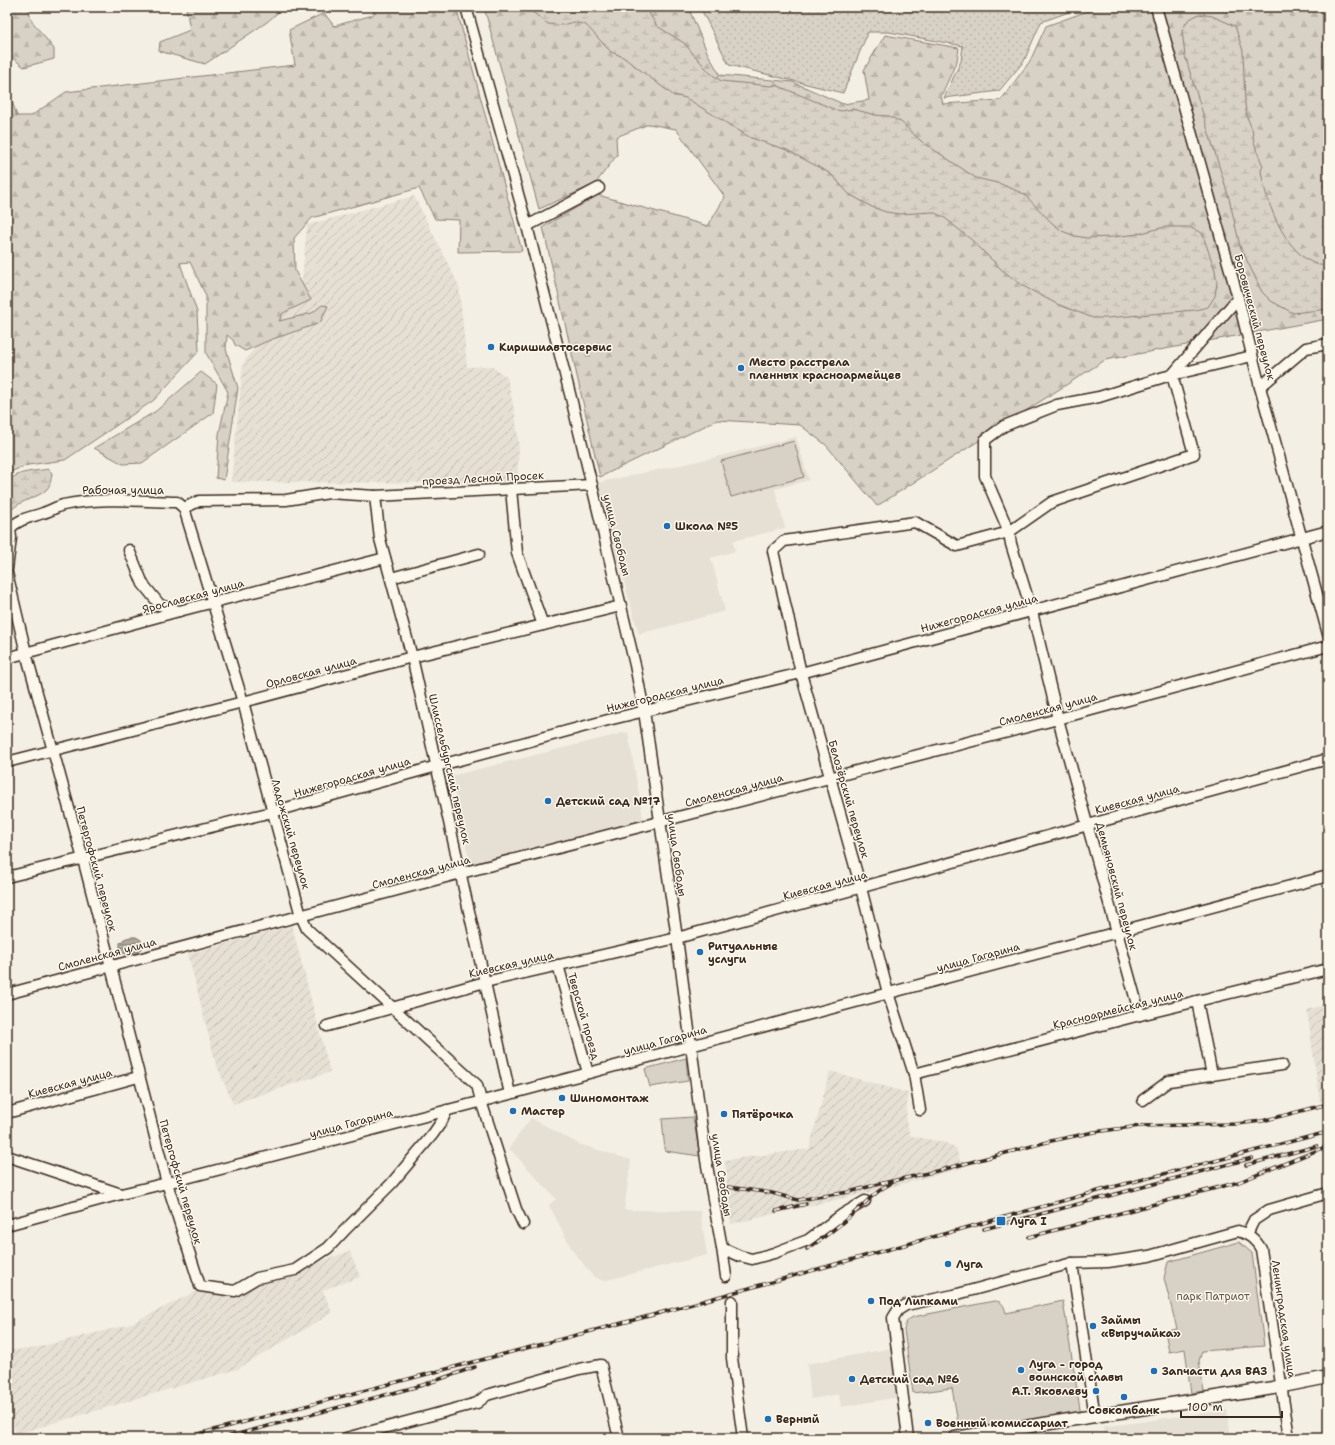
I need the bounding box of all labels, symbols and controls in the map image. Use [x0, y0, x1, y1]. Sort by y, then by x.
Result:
street label: Боровический переулок [1230, 252, 1279, 382]
place label: Киришиавтосервис [499, 340, 612, 355]
marker: Киришиавтосервис [486, 342, 496, 352]
place label: Место расстрела пленных красноармейцев [749, 355, 901, 383]
marker: Место расстрела пленных красноармейцев [736, 363, 746, 373]
street label: проезд Лесной Просек [422, 468, 544, 489]
street label: Рабочая улица [82, 483, 164, 498]
street label: улица Свободы [599, 493, 634, 578]
place label: Школа №5 [675, 519, 738, 534]
marker: Школа №5 [662, 521, 672, 531]
street label: Ярославская улица [141, 576, 246, 617]
street label: Нижегородская улица [919, 591, 1039, 636]
street label: Орловская улица [264, 653, 358, 692]
street label: Нижегородская улица [605, 673, 726, 716]
street label: Смоленская улица [997, 689, 1099, 730]
street label: Шлиссельбургский переулок [425, 692, 474, 846]
street label: Белозёрский переулок [824, 738, 873, 860]
street label: Нижегородская улица [292, 754, 412, 801]
street label: Смоленская улица [683, 770, 785, 811]
street label: Ладожский переулок [268, 777, 314, 891]
street label: Киевская улица [1093, 781, 1181, 818]
place label: Детский сад №17 [556, 794, 660, 809]
marker: Детский сад №17 [543, 796, 553, 806]
street label: Петергофский переулок [73, 805, 120, 934]
street label: улица Свободы [663, 813, 690, 898]
street label: Демьяновский переулок [1092, 820, 1141, 952]
street label: Смоленская улица [370, 852, 472, 893]
street label: Киевская улица [781, 867, 869, 904]
street label: Смоленская улица [56, 934, 158, 975]
place label: Ритуальные услуги [708, 939, 778, 967]
street label: улица Гагарина [935, 939, 1022, 976]
street label: Киевская улица [467, 947, 555, 982]
marker: Ритуальные услуги [695, 947, 705, 957]
street label: Тверской проезд [564, 971, 603, 1061]
street label: Красноармейская улица [1051, 986, 1185, 1033]
street label: улица Гагарина [622, 1022, 709, 1059]
street label: Киевская улица [26, 1065, 114, 1102]
place label: Шиномонтаж [570, 1091, 649, 1106]
marker: Шиномонтаж [557, 1093, 567, 1103]
place label: Мастер [521, 1104, 565, 1119]
street label: улица Гагарина [308, 1105, 395, 1142]
marker: Мастер [508, 1106, 518, 1116]
place label: Пятёрочка [732, 1107, 794, 1122]
marker: Пятёрочка [719, 1109, 729, 1119]
street label: Петергофский переулок [156, 1118, 206, 1246]
street label: улица Свободы [708, 1133, 735, 1218]
place label: Луга I [1010, 1214, 1047, 1229]
marker: Луга I [995, 1215, 1007, 1227]
place label: Луга [956, 1257, 983, 1272]
marker: Луга [943, 1259, 953, 1269]
street label: Ленинградская улица [1268, 1259, 1299, 1379]
park label: парк Патриот [1176, 1289, 1250, 1304]
place label: Под Липками [879, 1294, 958, 1309]
marker: Под Липками [866, 1296, 876, 1306]
place label: Займы «Выручайка» [1101, 1313, 1181, 1341]
marker: Займы «Выручайка» [1088, 1321, 1098, 1331]
place label: Луга - город воинской славы [1029, 1357, 1123, 1385]
place label: Запчасти для ВАЗ [1162, 1364, 1267, 1379]
marker: Луга - город воинской славы [1016, 1365, 1026, 1375]
marker: Запчасти для ВАЗ [1149, 1366, 1159, 1376]
place label: Детский сад №6 [860, 1372, 960, 1387]
marker: Детский сад №6 [847, 1374, 857, 1384]
place label: А.Т. Яковлеву [1012, 1384, 1088, 1399]
marker: А.Т. Яковлеву [1091, 1386, 1101, 1396]
marker: Совкомбанк [1119, 1392, 1129, 1402]
scale bar [1181, 1393, 1282, 1419]
text: 100 m [1187, 1399, 1223, 1415]
place label: Совкомбанк [1088, 1403, 1160, 1418]
place label: Верный [776, 1412, 820, 1427]
marker: Верный [763, 1414, 773, 1424]
place label: Военный комиссариат [936, 1416, 1068, 1431]
marker: Военный комиссариат [923, 1418, 933, 1428]

